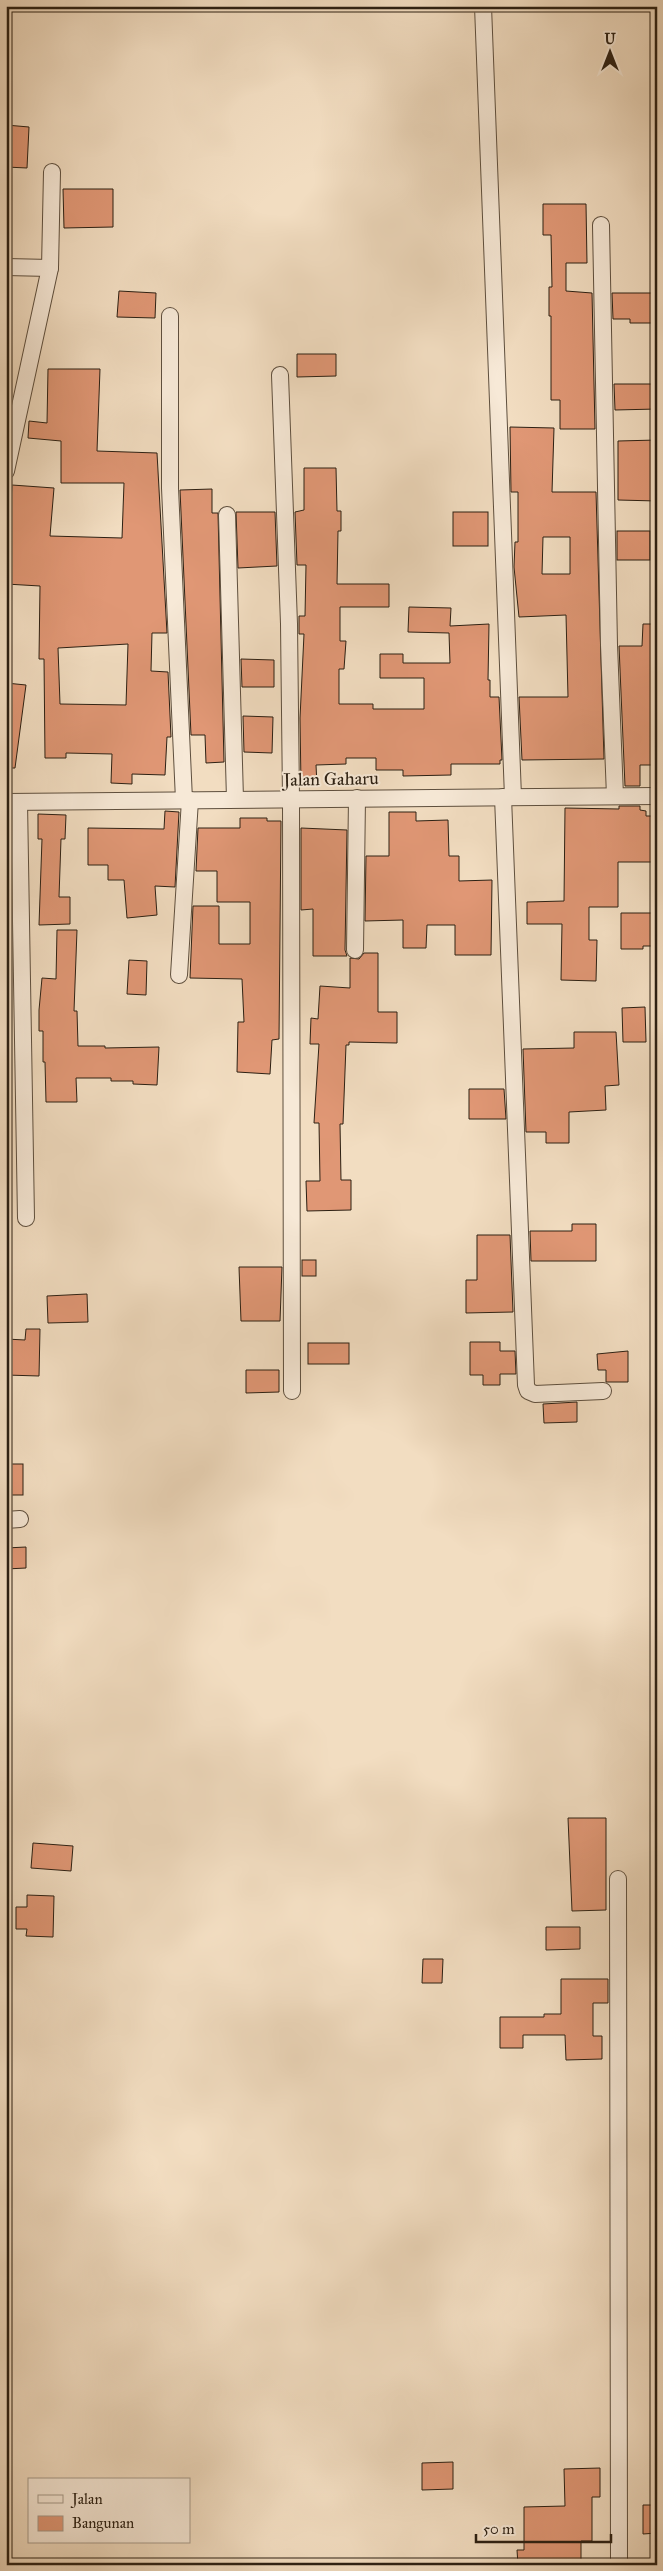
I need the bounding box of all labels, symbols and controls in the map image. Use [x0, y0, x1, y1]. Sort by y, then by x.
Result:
north arrow [586, 28, 636, 78]
text: U [604, 31, 616, 48]
street label: Jalan Gaharu [281, 767, 379, 792]
legend [28, 2478, 190, 2544]
text: Jalan [70, 2490, 103, 2509]
scale bar [476, 2511, 610, 2543]
text: Bangunan [72, 2514, 134, 2532]
text: 50 m [483, 2520, 515, 2538]

